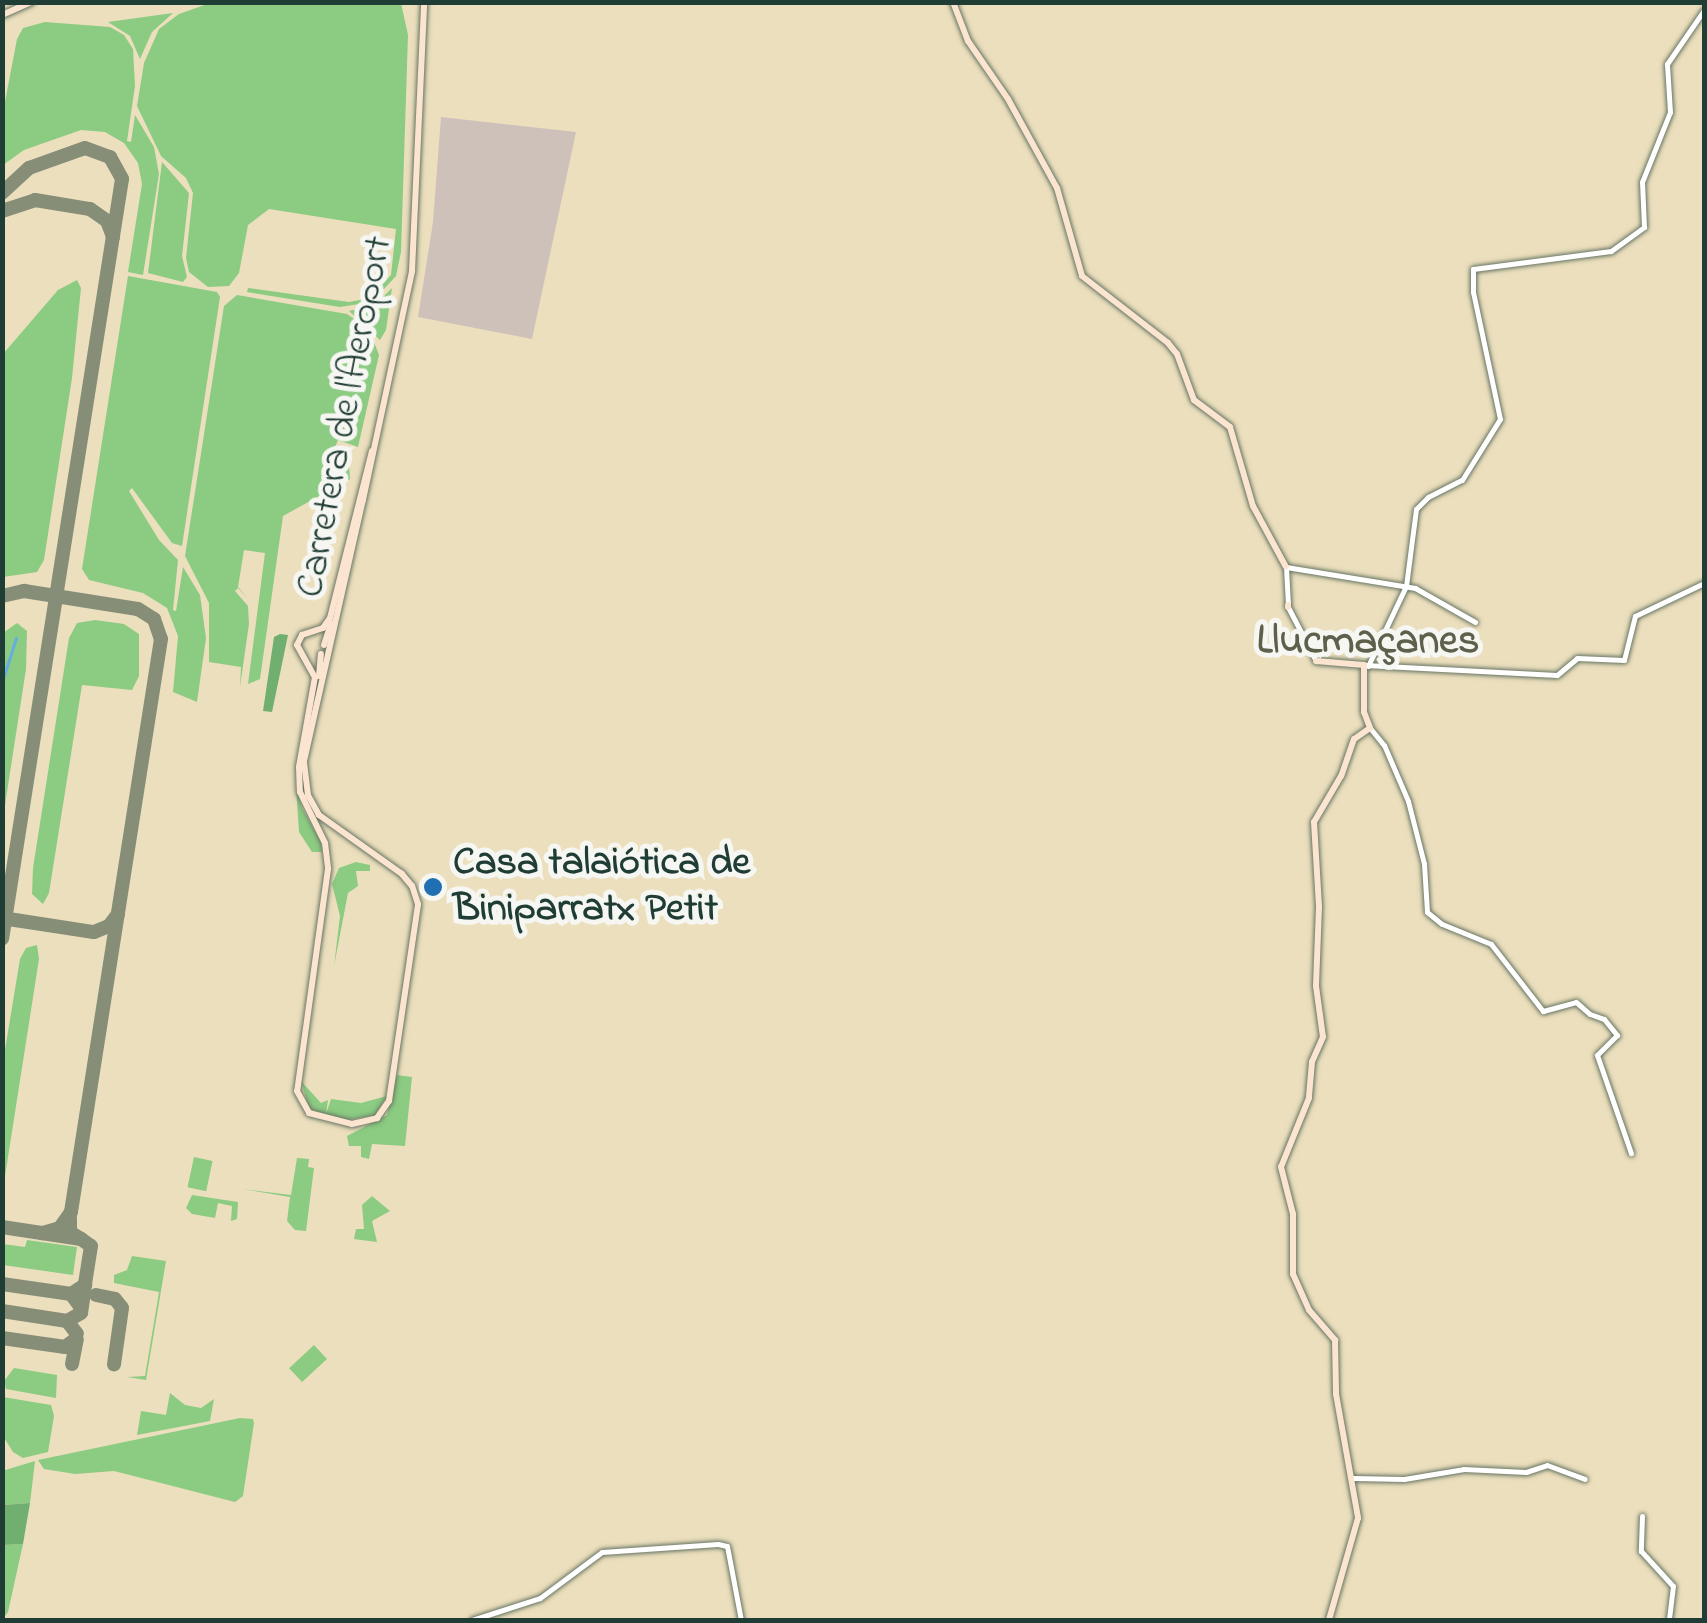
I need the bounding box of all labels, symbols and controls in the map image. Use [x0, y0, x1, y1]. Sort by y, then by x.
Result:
street label: Carretera de l'Aeroport [287, 232, 405, 602]
district label: Llucmaçanes [1257, 617, 1479, 667]
place label: Casa talaiótica de Biniparratx Petit [453, 840, 750, 934]
marker: Casa talaiótica de Biniparratx Petit [422, 876, 444, 898]

